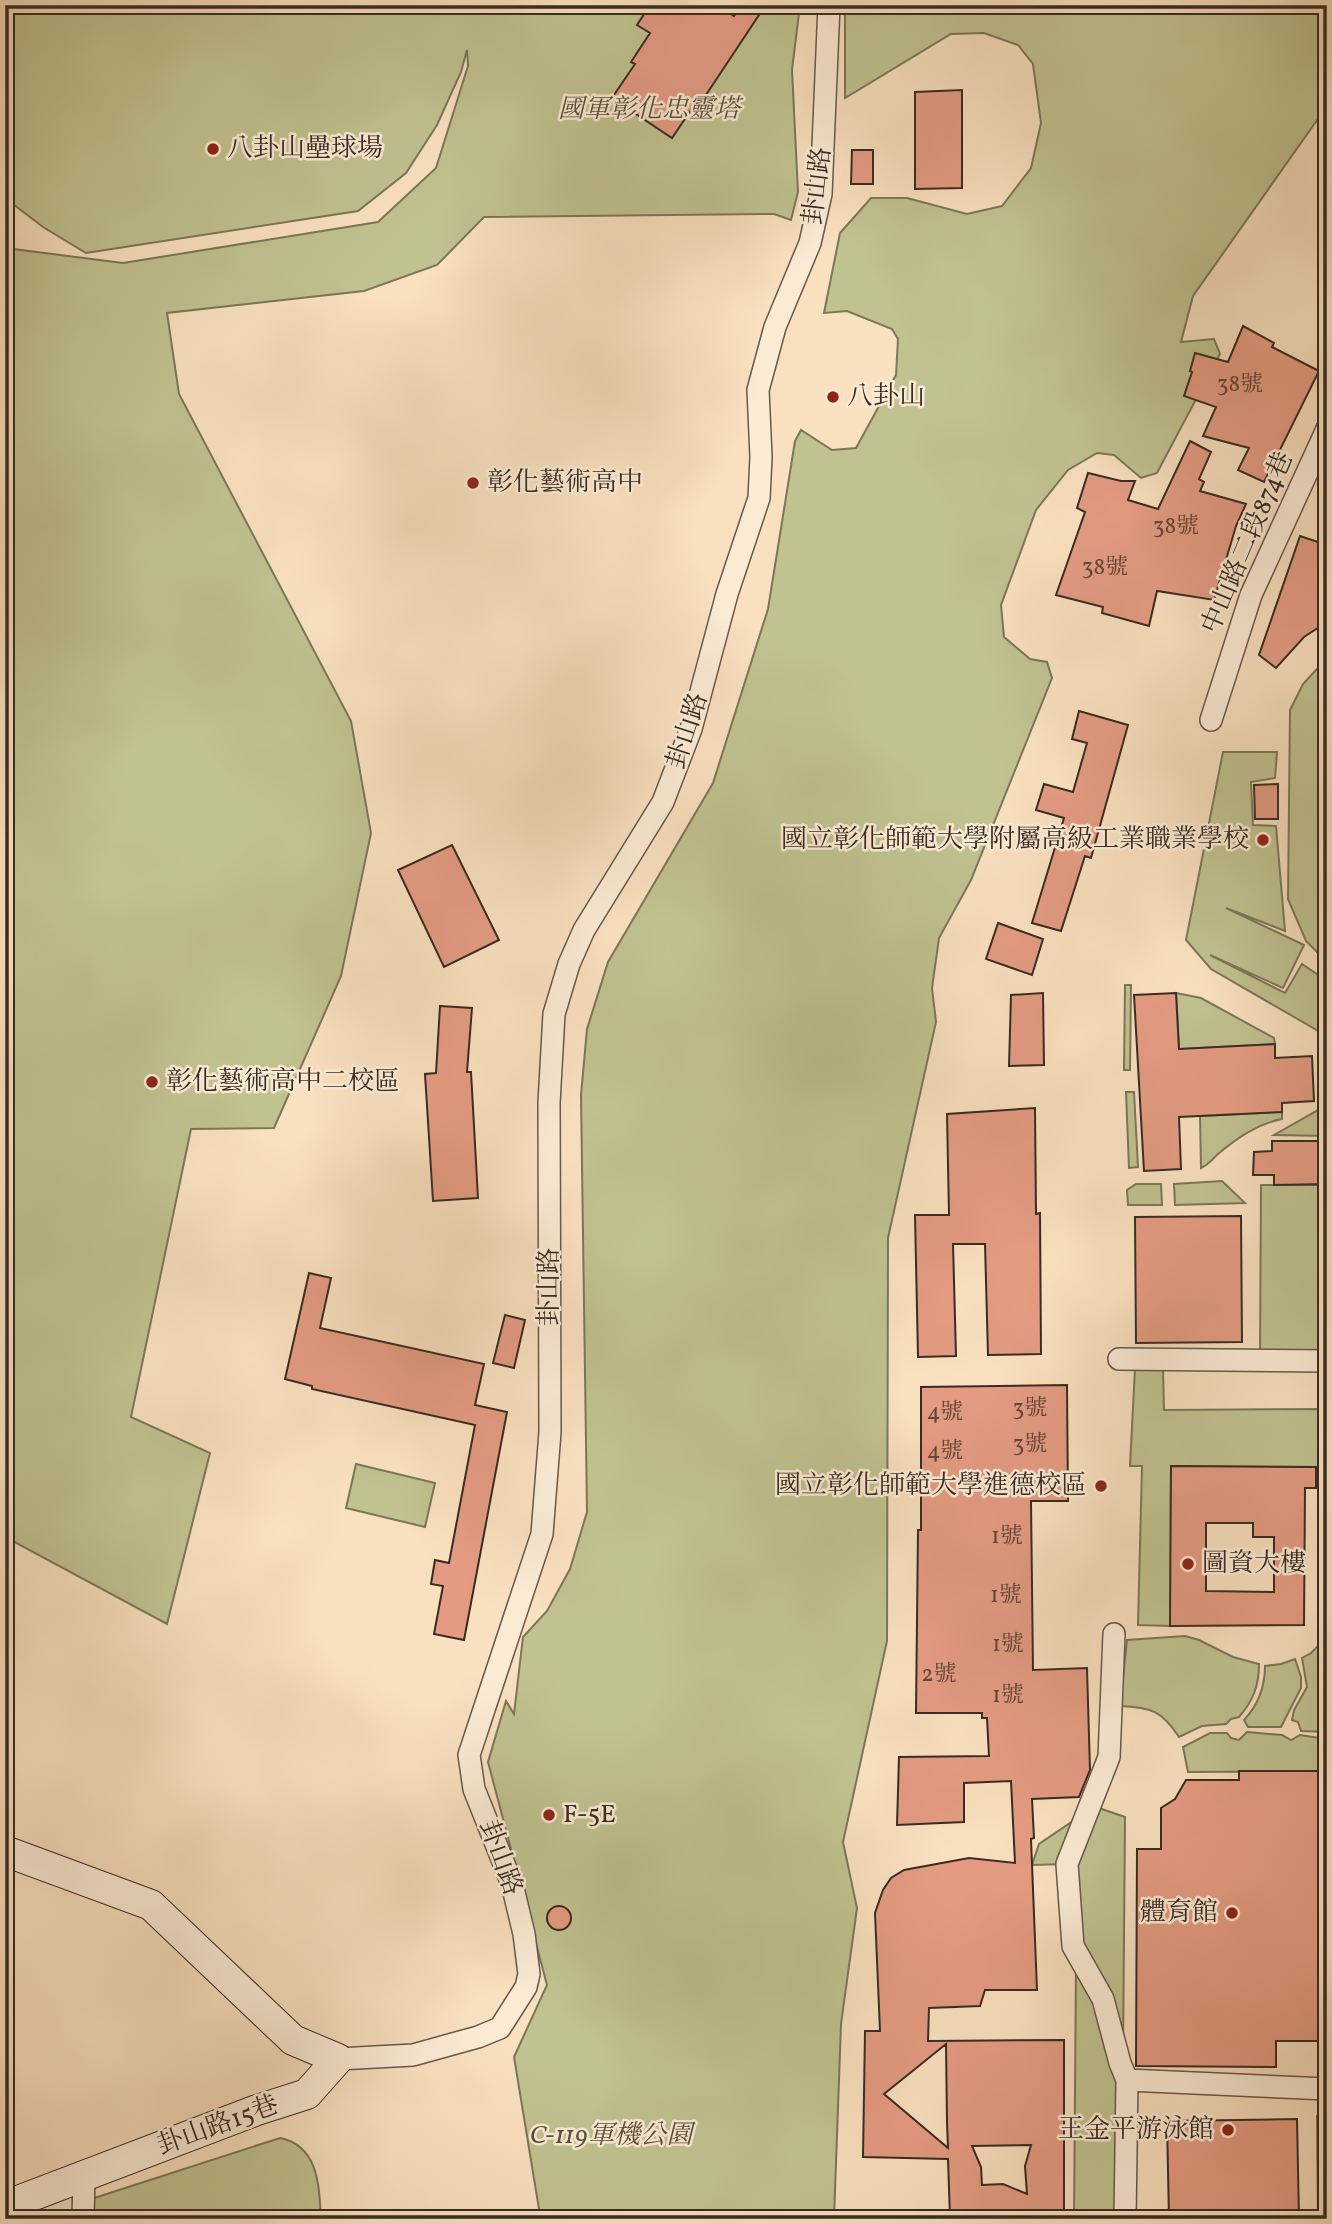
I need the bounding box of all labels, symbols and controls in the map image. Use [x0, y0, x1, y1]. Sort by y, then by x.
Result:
park label: 國軍彰化忠靈塔 [558, 92, 744, 128]
place label: 八卦山壘球場 [227, 131, 383, 167]
marker: 八卦山壘球場 [205, 141, 221, 157]
street label: 卦山路 [795, 145, 841, 227]
house number: 38號 [1217, 369, 1263, 401]
place label: 八卦山 [847, 379, 925, 415]
marker: 八卦山 [825, 389, 841, 405]
street label: 中山路二段874巷 [1193, 446, 1303, 640]
place label: 彰化藝術高中 [487, 465, 643, 501]
marker: 彰化藝術高中 [465, 475, 481, 491]
house number: 38號 [1153, 511, 1199, 543]
house number: 38號 [1082, 552, 1128, 584]
street label: 卦山路 [659, 688, 717, 774]
place label: 國立彰化師範大學附屬高級工業職業學校 [781, 822, 1249, 858]
marker: 國立彰化師範大學附屬高級工業職業學校 [1255, 832, 1271, 848]
place label: 彰化藝術高中二校區 [166, 1064, 400, 1100]
marker: 彰化藝術高中二校區 [144, 1074, 160, 1090]
street label: 卦山路 [532, 1248, 568, 1326]
house number: 3號 [1013, 1393, 1047, 1425]
house number: 4號 [927, 1397, 963, 1429]
house number: 3號 [1013, 1429, 1047, 1461]
house number: 4號 [927, 1436, 963, 1468]
place label: 國立彰化師範大學進德校區 [775, 1468, 1087, 1504]
marker: 國立彰化師範大學進德校區 [1093, 1478, 1109, 1494]
house number: 1號 [991, 1521, 1023, 1553]
place label: 圖資大樓 [1202, 1546, 1306, 1582]
marker: 圖資大樓 [1180, 1556, 1196, 1572]
house number: 1號 [990, 1580, 1022, 1612]
house number: 1號 [992, 1629, 1024, 1661]
house number: 2號 [921, 1659, 957, 1691]
house number: 1號 [992, 1680, 1024, 1712]
place label: F-5E [563, 1797, 616, 1833]
marker: F-5E [541, 1807, 557, 1823]
street label: 卦山路 [470, 1815, 530, 1901]
place label: 體育館 [1140, 1895, 1218, 1931]
marker: 體育館 [1224, 1905, 1240, 1921]
street label: 卦山路15巷 [152, 2087, 284, 2165]
place label: 王金平游泳館 [1058, 2112, 1214, 2148]
park label: C-119軍機公園 [530, 2118, 696, 2154]
marker: 王金平游泳館 [1220, 2122, 1236, 2138]

